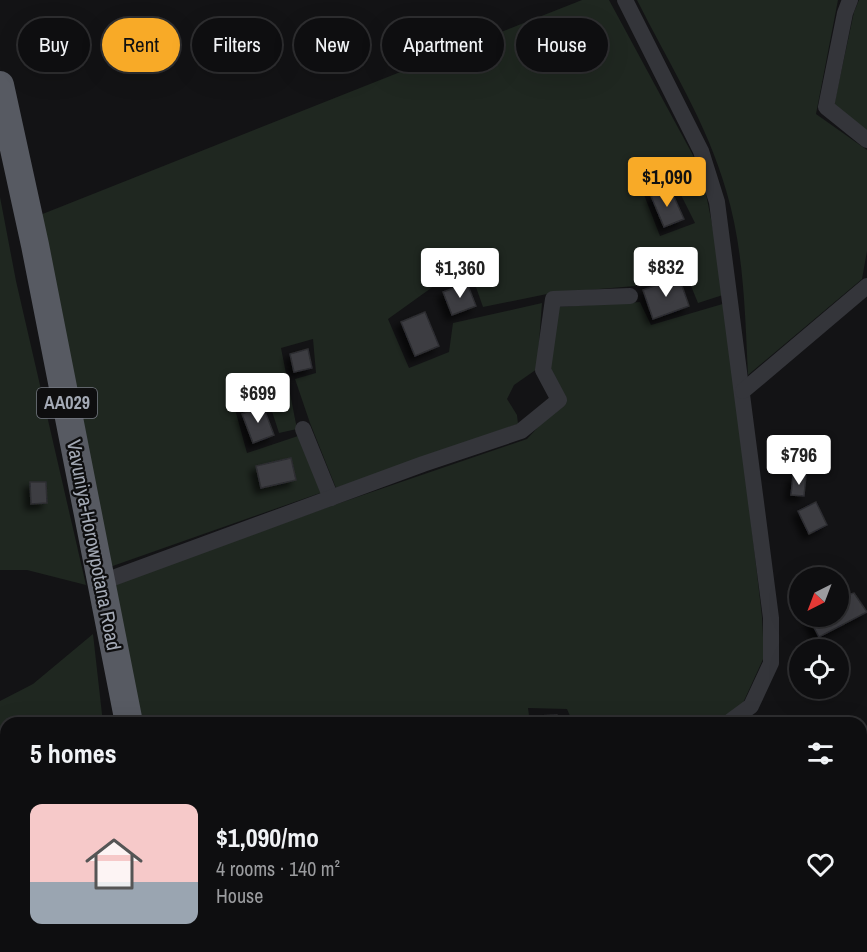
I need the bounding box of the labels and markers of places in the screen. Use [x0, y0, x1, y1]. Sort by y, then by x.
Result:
pin: $1,090 [618, 157, 716, 208]
pin: $832 [630, 247, 702, 298]
pin: $1,360 [411, 248, 509, 299]
pin: $699 [222, 373, 294, 424]
pin: $796 [763, 435, 835, 486]

